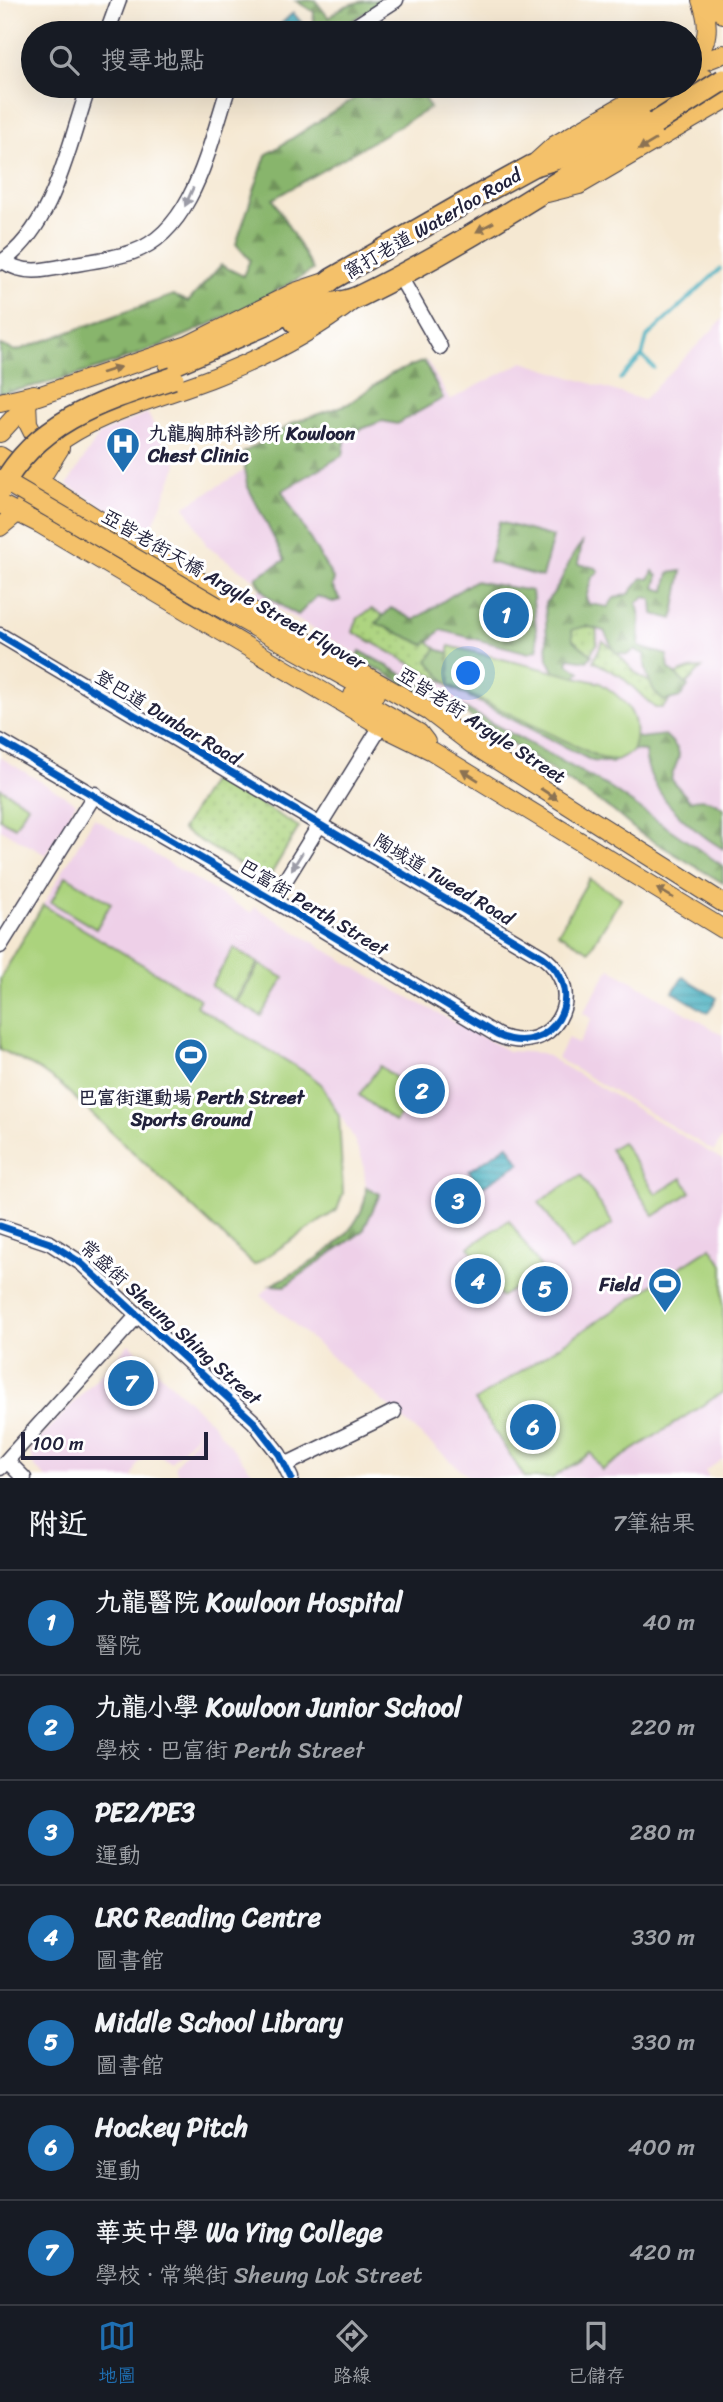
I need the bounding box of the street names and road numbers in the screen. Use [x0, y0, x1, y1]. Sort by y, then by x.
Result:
street label: 窩打老道 Waterloo Road [337, 158, 529, 288]
street label: 亞皆老街天橋 Argyle Street Flyover [95, 500, 373, 679]
street label: 亞皆老街 Argyle Street [391, 658, 573, 793]
street label: 登巴道 Dunbar Road [88, 660, 249, 776]
street label: 陶域道 Tweed Road [367, 824, 522, 936]
street label: 巴富街 Perth Street [233, 850, 396, 966]
street label: 常盛街 Sheung Shing Street [72, 1231, 270, 1414]

